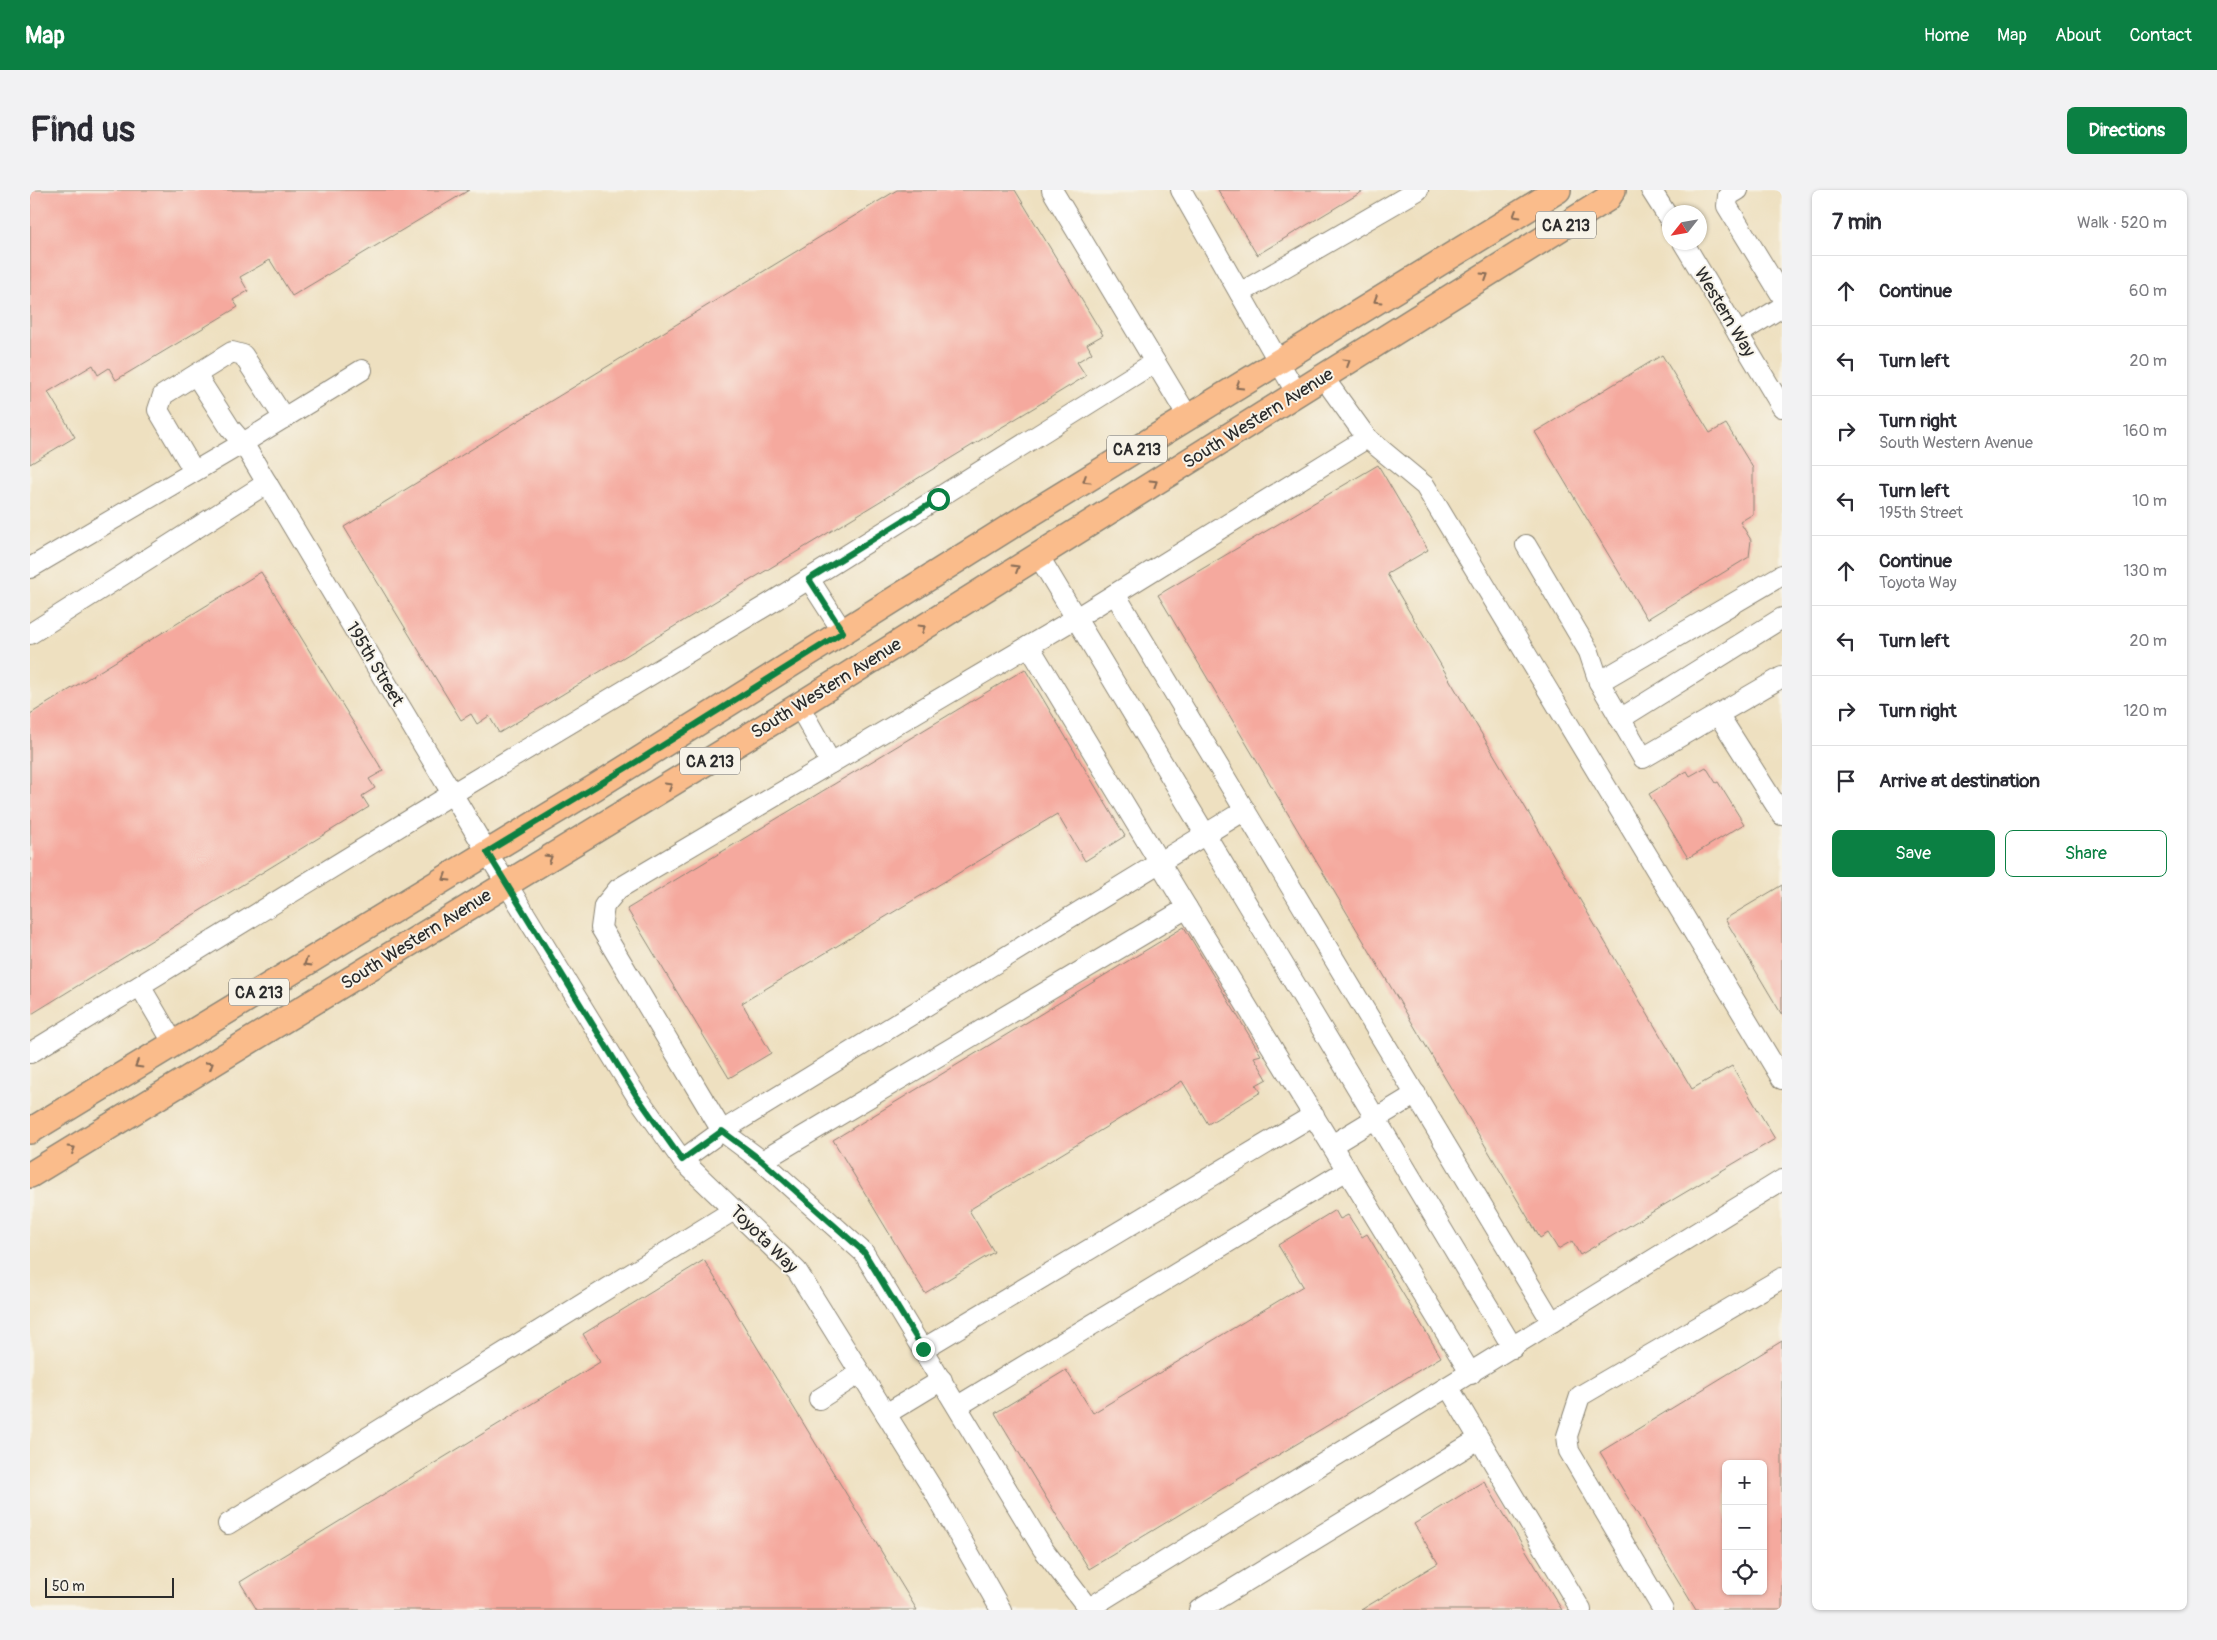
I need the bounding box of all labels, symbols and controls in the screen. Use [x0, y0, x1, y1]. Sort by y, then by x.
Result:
text: Map [25, 21, 65, 50]
text: Home [1924, 24, 1969, 47]
text: Map [1997, 24, 2027, 47]
text: About [2055, 24, 2101, 47]
text: Contact [2129, 24, 2192, 47]
button: Directions [2067, 107, 2187, 154]
text: Find us [30, 108, 135, 152]
north arrow [1662, 205, 1707, 250]
one-way arrow [1512, 209, 1521, 219]
text: 7 min [1832, 209, 1882, 236]
road number: CA 213 [1536, 212, 1596, 238]
text: Walk · 520 m [2077, 213, 2167, 233]
street label: Western Way [1689, 263, 1760, 361]
one-way arrow [1480, 273, 1489, 283]
icon: ahead [1832, 277, 1860, 305]
text: Continue [1879, 279, 1952, 303]
text: 60 m [2129, 281, 2167, 301]
one-way arrow [1374, 294, 1383, 304]
icon: left [1832, 347, 1860, 375]
text: Turn left [1879, 349, 1949, 373]
text: 20 m [2129, 351, 2167, 371]
one-way arrow [1342, 359, 1351, 369]
street label: South Western Avenue [1179, 363, 1338, 474]
one-way arrow [1236, 379, 1245, 389]
text: Turn right [1879, 409, 1957, 433]
icon: right [1832, 417, 1860, 445]
text: 160 m [2123, 421, 2167, 441]
text: South Western Avenue [1879, 433, 2033, 453]
road number: CA 213 [1107, 435, 1167, 462]
one-way arrow [1083, 474, 1092, 484]
one-way arrow [1148, 479, 1157, 489]
text: Turn left [1879, 479, 1949, 503]
icon: left [1832, 487, 1860, 515]
route start [927, 488, 950, 511]
text: 10 m [2132, 491, 2167, 511]
text: 195th Street [1879, 503, 1963, 523]
text: Continue [1879, 549, 1952, 573]
icon: ahead [1832, 557, 1860, 585]
text: 130 m [2123, 561, 2167, 581]
one-way arrow [1011, 565, 1020, 575]
text: Toyota Way [1879, 573, 1956, 593]
street label: 195th Street [340, 618, 409, 711]
one-way arrow [916, 625, 926, 634]
icon: left [1832, 627, 1860, 655]
text: Turn left [1879, 629, 1949, 653]
text: 20 m [2129, 631, 2167, 651]
street label: South Western Avenue [747, 633, 906, 744]
icon: right [1832, 697, 1860, 725]
text: Turn right [1879, 699, 1957, 723]
text: 120 m [2123, 701, 2167, 721]
road number: CA 213 [680, 748, 740, 774]
icon: arrive [1832, 767, 1860, 795]
text: Arrive at destination [1879, 769, 2040, 793]
one-way arrow [663, 782, 672, 792]
button: Save [1832, 830, 1995, 877]
button: Share [2005, 830, 2167, 877]
one-way arrow [543, 855, 552, 865]
one-way arrow [442, 871, 451, 881]
street label: South Western Avenue [337, 884, 496, 995]
one-way arrow [304, 956, 313, 966]
road number: CA 213 [229, 979, 289, 1006]
one-way arrow [135, 1058, 144, 1068]
one-way arrow [205, 1061, 214, 1071]
one-way arrow [66, 1146, 75, 1156]
street label: Toyota Way [725, 1200, 803, 1279]
route end [912, 1338, 935, 1361]
map controls [1722, 1460, 1767, 1595]
button: + [1722, 1460, 1767, 1505]
button: − [1722, 1505, 1767, 1550]
button: locate [1722, 1550, 1767, 1595]
scale bar [45, 1575, 174, 1598]
text: 50 m [52, 1578, 85, 1595]

